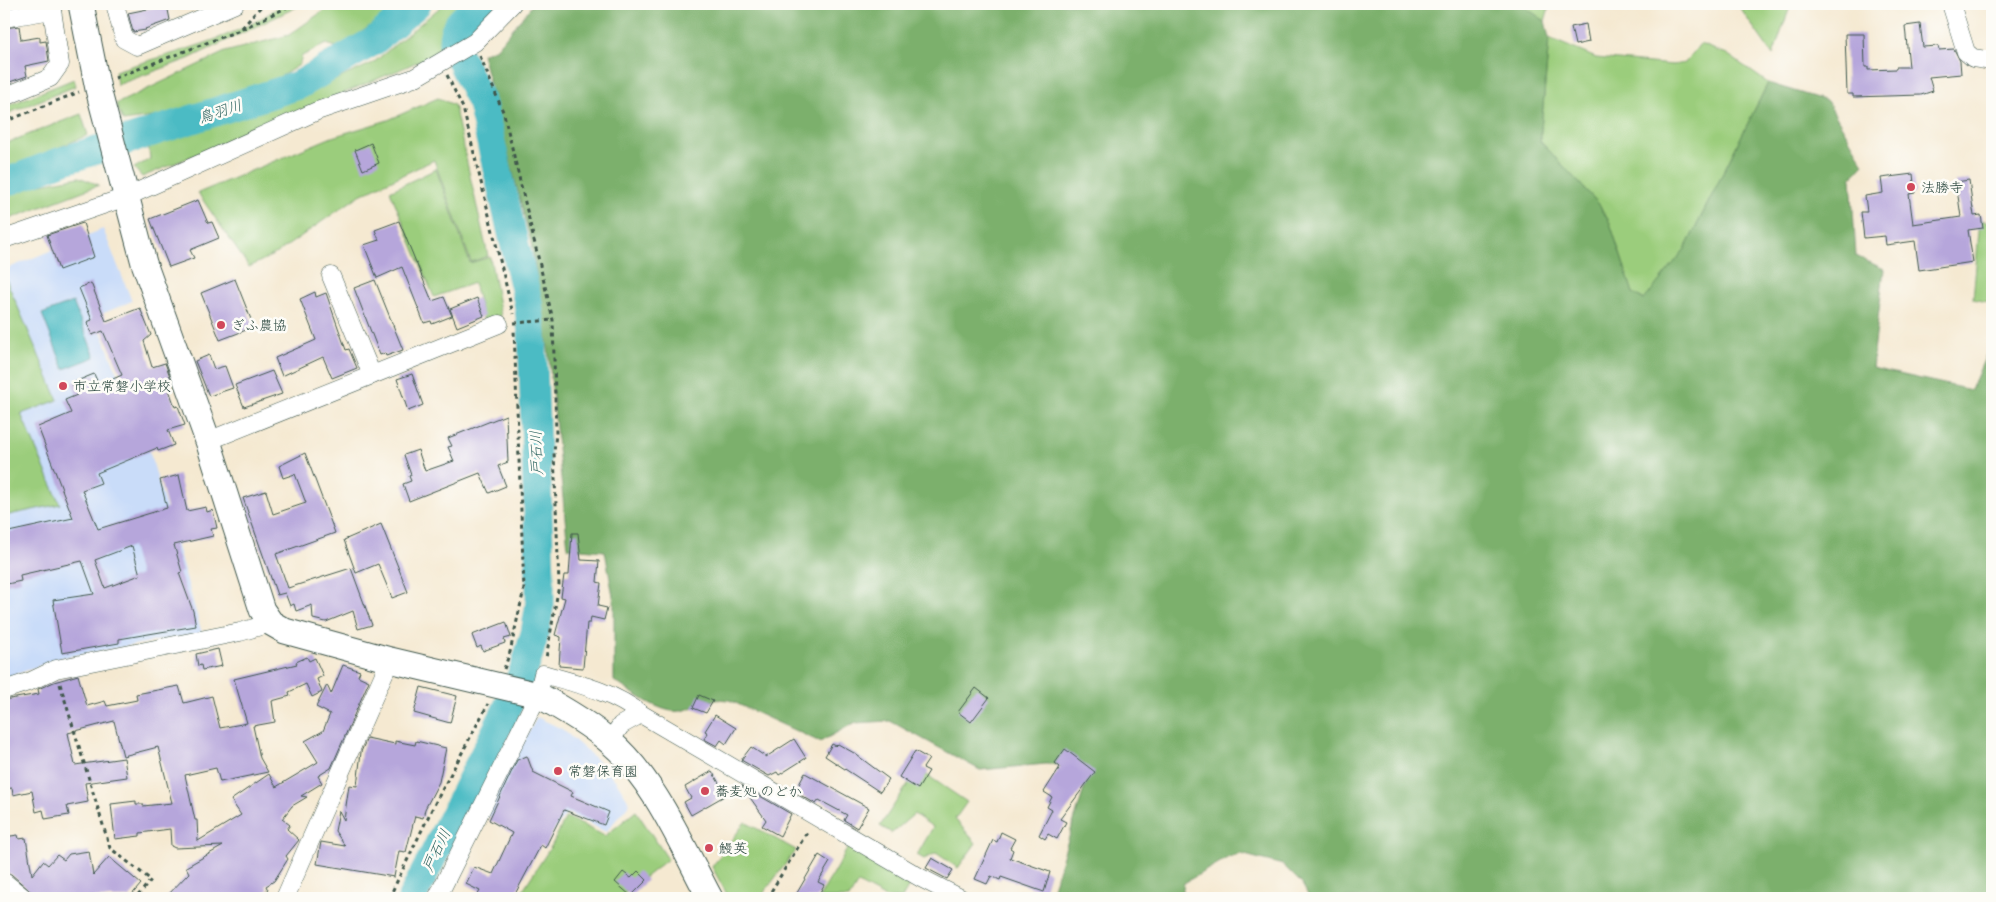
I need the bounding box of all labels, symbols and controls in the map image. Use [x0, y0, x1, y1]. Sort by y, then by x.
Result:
water label: 鳥羽川 [196, 95, 244, 127]
place label: 法勝寺 [1921, 178, 1963, 196]
marker: 法勝寺 [1905, 181, 1917, 193]
place label: ぎふ農協 [231, 316, 287, 334]
marker: ぎふ農協 [215, 319, 227, 331]
place label: 市立常磐小学校 [73, 377, 171, 395]
marker: 市立常磐小学校 [57, 380, 69, 392]
water label: 戸石川 [526, 430, 546, 476]
place label: 常磐保育園 [568, 762, 638, 780]
marker: 常磐保育園 [552, 765, 564, 777]
place label: 蕎麦処 のどか [715, 782, 802, 800]
marker: 蕎麦処 のどか [699, 785, 711, 797]
water label: 戸石川 [418, 826, 454, 874]
place label: 鰻英 [719, 839, 747, 857]
marker: 鰻英 [703, 842, 715, 854]

